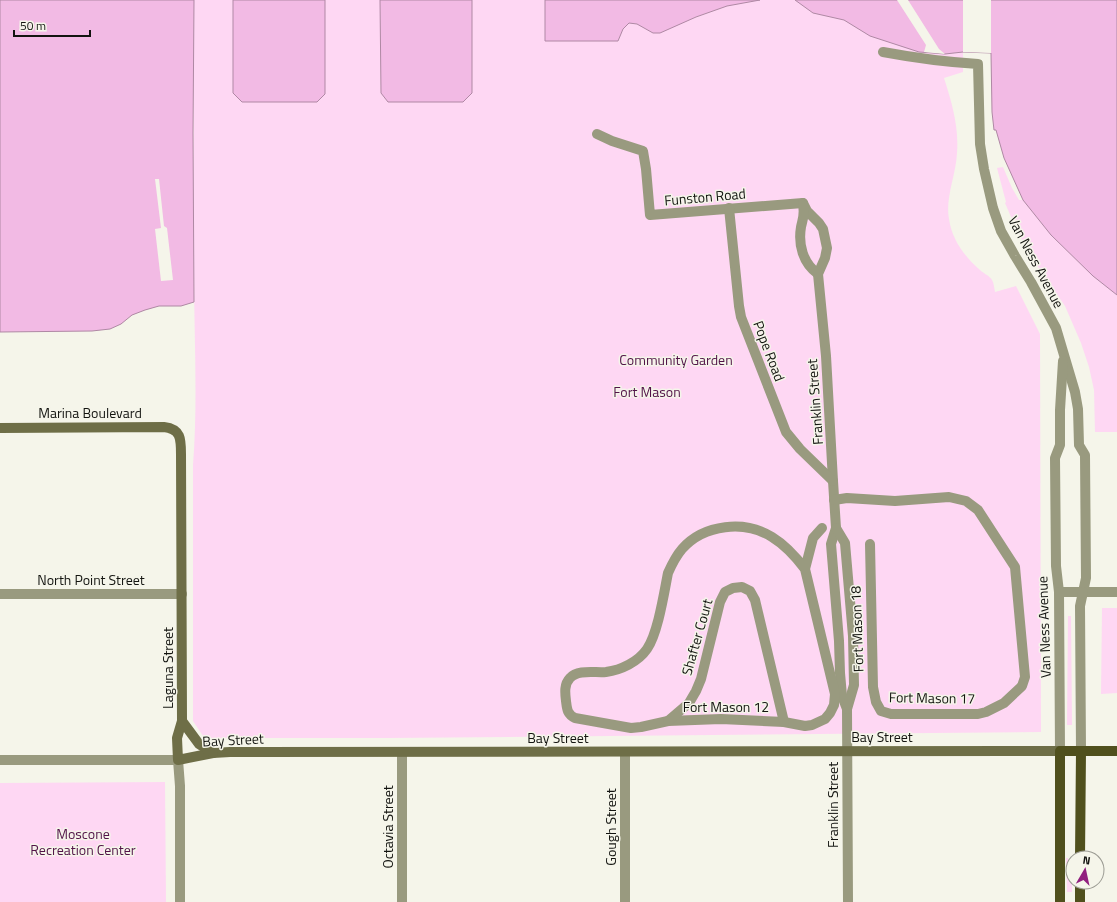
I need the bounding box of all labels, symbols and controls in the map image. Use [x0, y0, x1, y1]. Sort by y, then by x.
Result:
scale bar [14, 12, 90, 38]
text: 50 m [20, 16, 46, 35]
street label: Funston Road [663, 182, 747, 211]
street label: Van Ness Avenue [1003, 212, 1070, 312]
street label: Pope Road [748, 317, 791, 384]
park label: Community Garden [619, 349, 733, 370]
street label: Franklin Street [801, 358, 828, 446]
park label: Fort Mason [613, 381, 681, 402]
street label: Marina Boulevard [38, 402, 142, 423]
street label: North Point Street [37, 569, 145, 590]
street label: Van Ness Avenue [1031, 576, 1056, 678]
street label: Fort Mason 18 [844, 585, 868, 673]
street label: Shafter Court [676, 596, 717, 678]
street label: Laguna Street [157, 627, 178, 709]
street label: Fort Mason 17 [889, 686, 975, 709]
street label: Fort Mason 12 [683, 696, 769, 717]
street label: Bay Street [851, 726, 913, 747]
street label: Bay Street [202, 727, 264, 752]
street label: Bay Street [527, 727, 589, 748]
street label: Franklin Street [822, 762, 843, 848]
street label: Octavia Street [377, 785, 398, 869]
street label: Gough Street [600, 788, 621, 866]
park label: Moscone Recreation Center [30, 823, 136, 860]
north arrow [1065, 850, 1105, 890]
text: N [1082, 852, 1092, 869]

